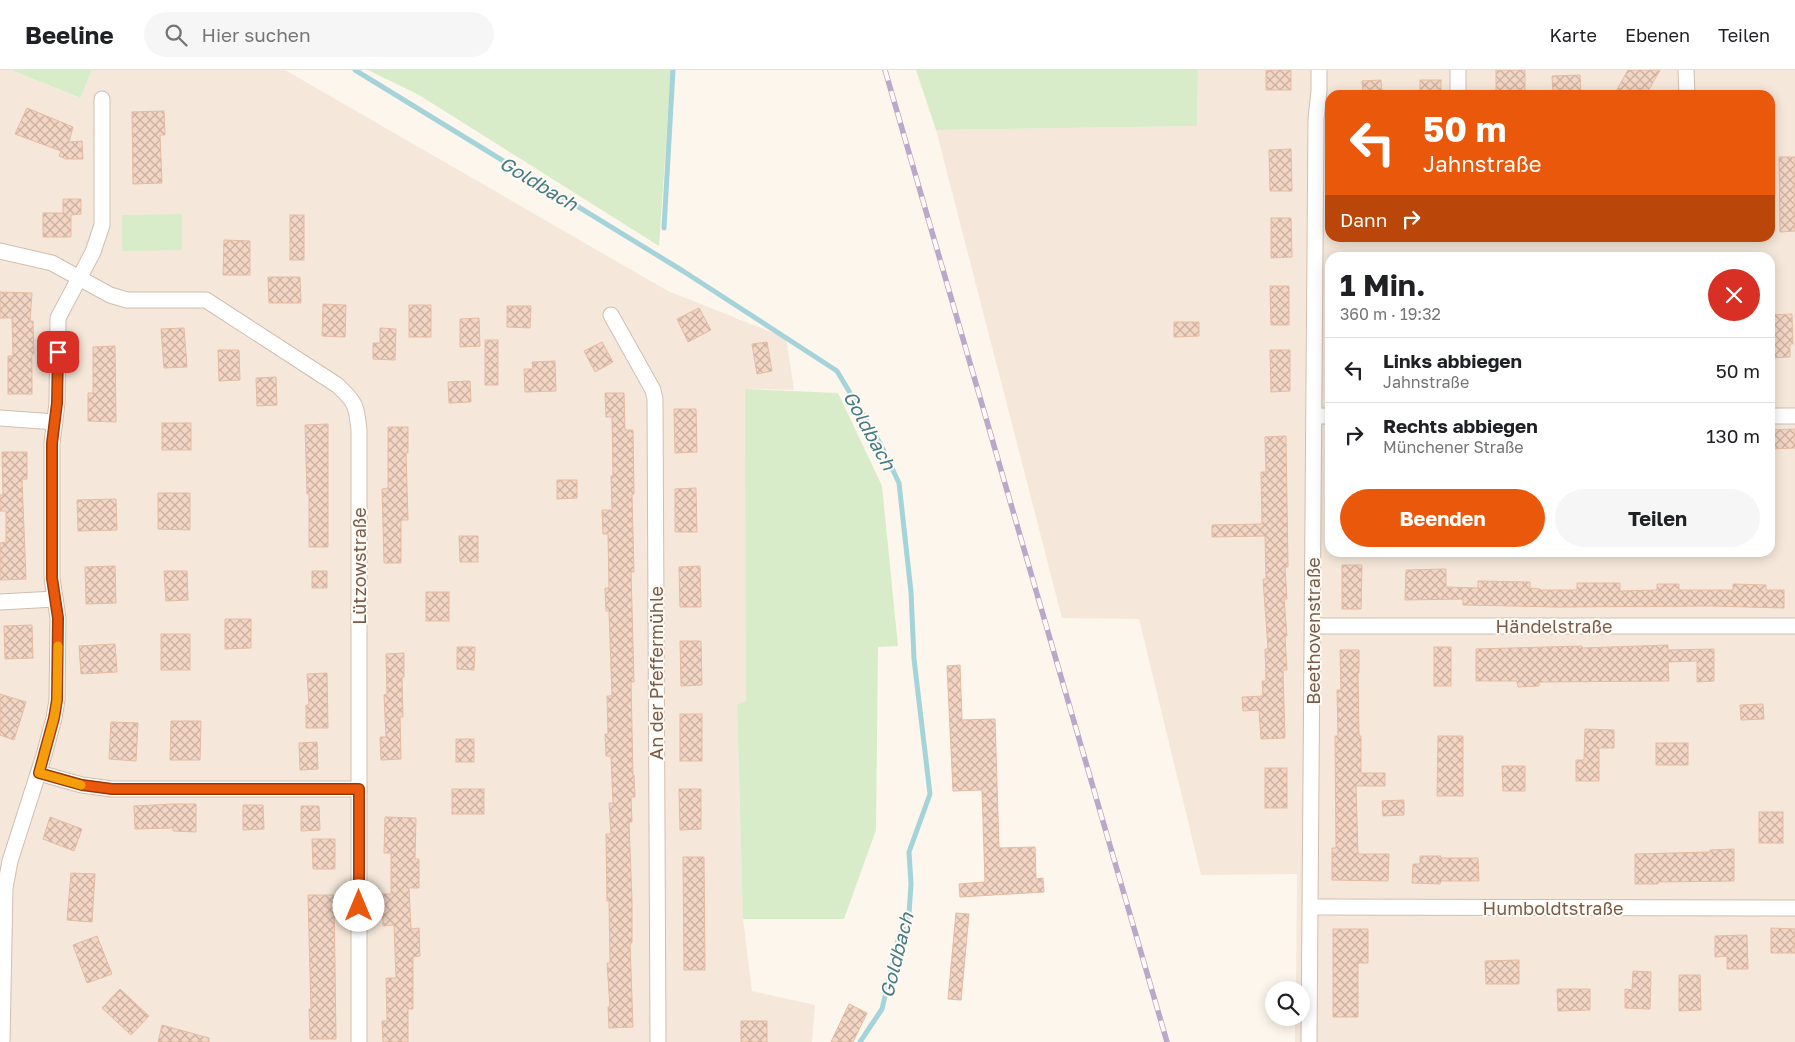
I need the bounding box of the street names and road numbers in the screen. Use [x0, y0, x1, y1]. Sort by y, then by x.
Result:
street label: Lützowstraße [348, 507, 370, 625]
street label: Beethovenstraße [1302, 557, 1324, 705]
street label: An der Pfeffermühle [645, 586, 667, 760]
street label: Händelstraße [1496, 615, 1612, 637]
street label: Humboldtstraße [1483, 897, 1623, 919]

